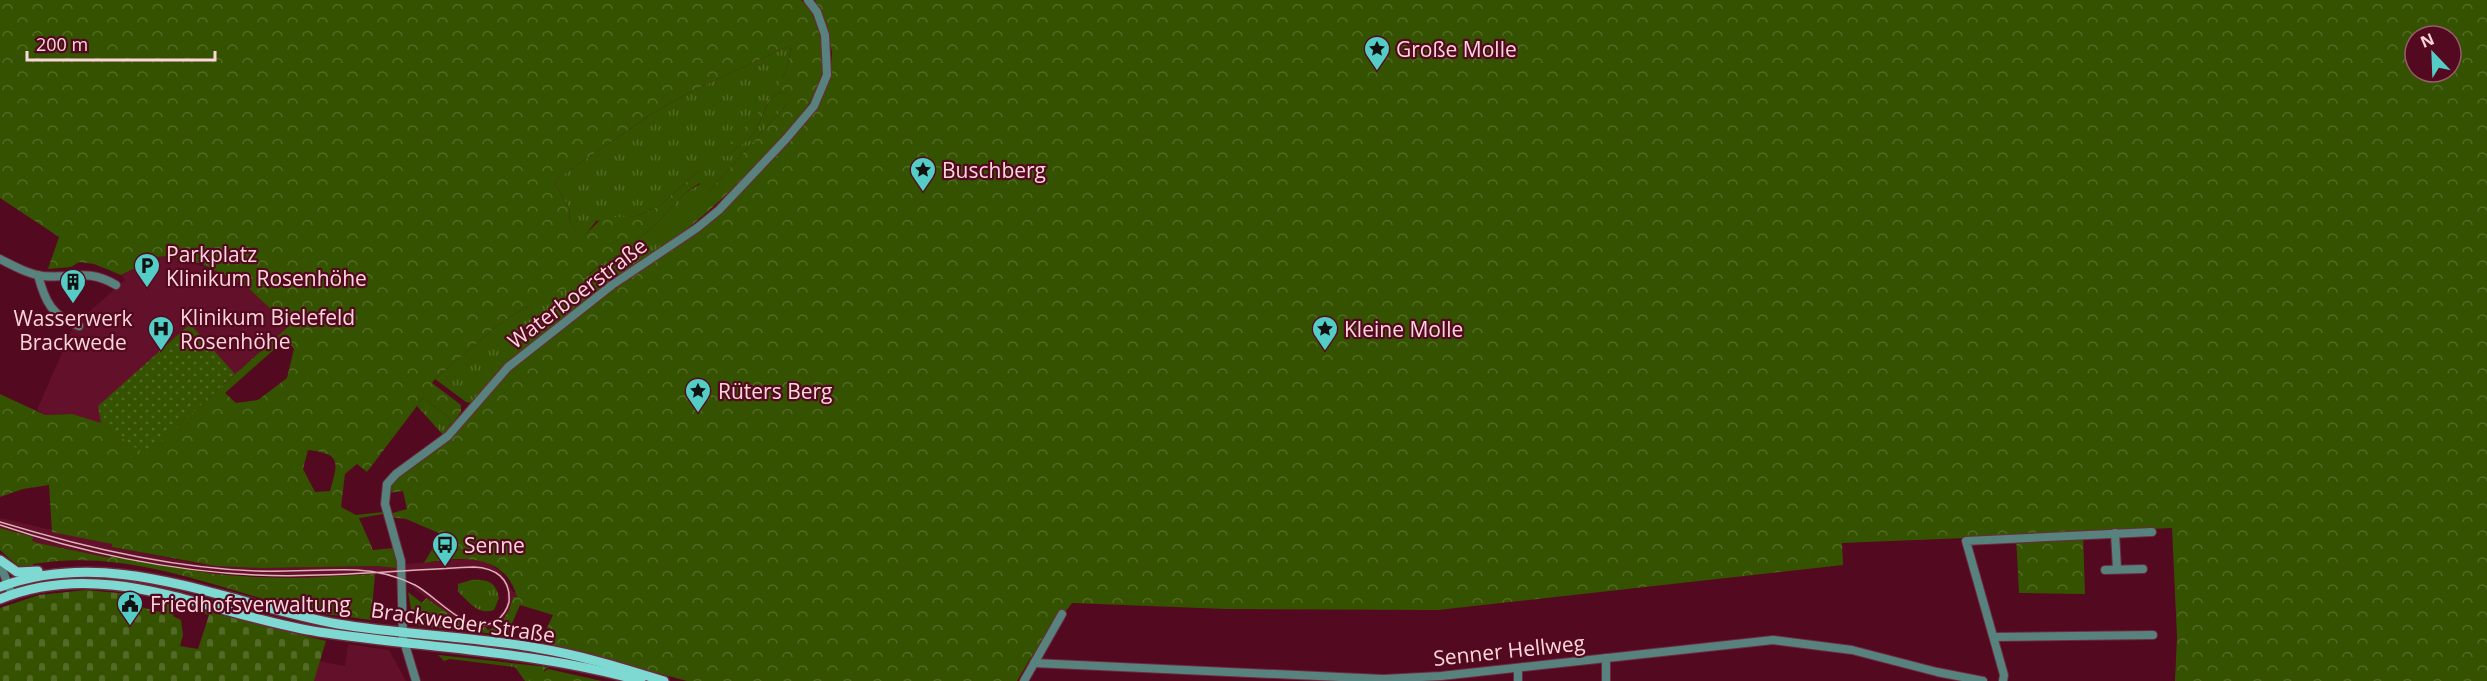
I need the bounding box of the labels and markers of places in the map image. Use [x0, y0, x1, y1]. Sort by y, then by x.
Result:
place icon: Große Molle [1362, 34, 1392, 72]
place label: Große Molle [1396, 35, 1517, 63]
place icon: Buschberg [908, 155, 938, 193]
place label: Buschberg [942, 156, 1046, 184]
place label: Parkplatz Klinikum Rosenhöhe [166, 240, 367, 292]
parking icon: Parkplatz Klinikum Rosenhöhe [132, 251, 162, 289]
building icon: Wasserwerk Brackwede [58, 267, 88, 305]
place label: Klinikum Bielefeld Rosenhöhe [180, 303, 355, 355]
place label: Wasserwerk Brackwede [13, 304, 133, 356]
hospital icon: Klinikum Bielefeld Rosenhöhe [146, 314, 176, 352]
place icon: Kleine Molle [1310, 314, 1340, 352]
place label: Kleine Molle [1344, 315, 1463, 343]
place icon: Rüters Berg [683, 376, 713, 414]
place label: Rüters Berg [718, 377, 833, 405]
bus stop icon: Senne [430, 530, 460, 568]
place label: Senne [464, 531, 525, 559]
public building icon: Friedhofsverwaltung [115, 589, 145, 627]
place label: Friedhofsverwaltung [150, 590, 351, 618]

